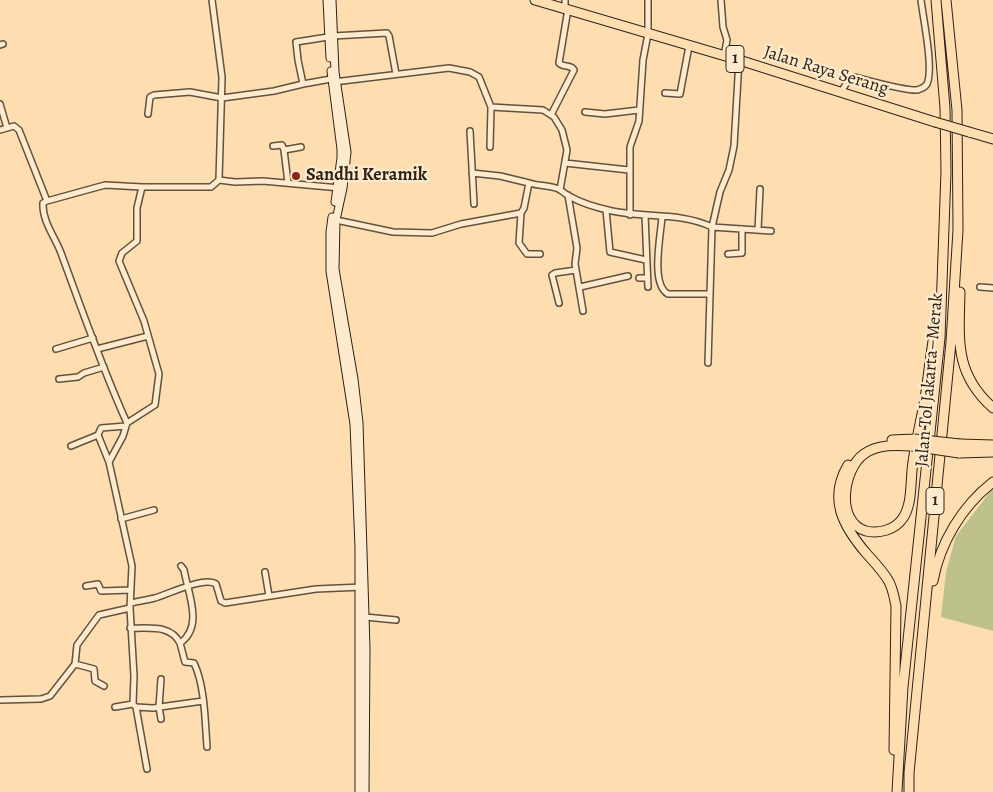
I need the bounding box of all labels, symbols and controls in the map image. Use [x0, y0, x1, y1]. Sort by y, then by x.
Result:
street label: Jalan Raya Serang [761, 42, 891, 100]
road number: 1 [726, 46, 744, 72]
place label: Sandhi Keramik [306, 165, 427, 187]
marker: Sandhi Keramik [290, 170, 302, 182]
street label: Jalan Tol Jakarta–Merak [912, 292, 948, 468]
road number: 1 [926, 488, 944, 514]

